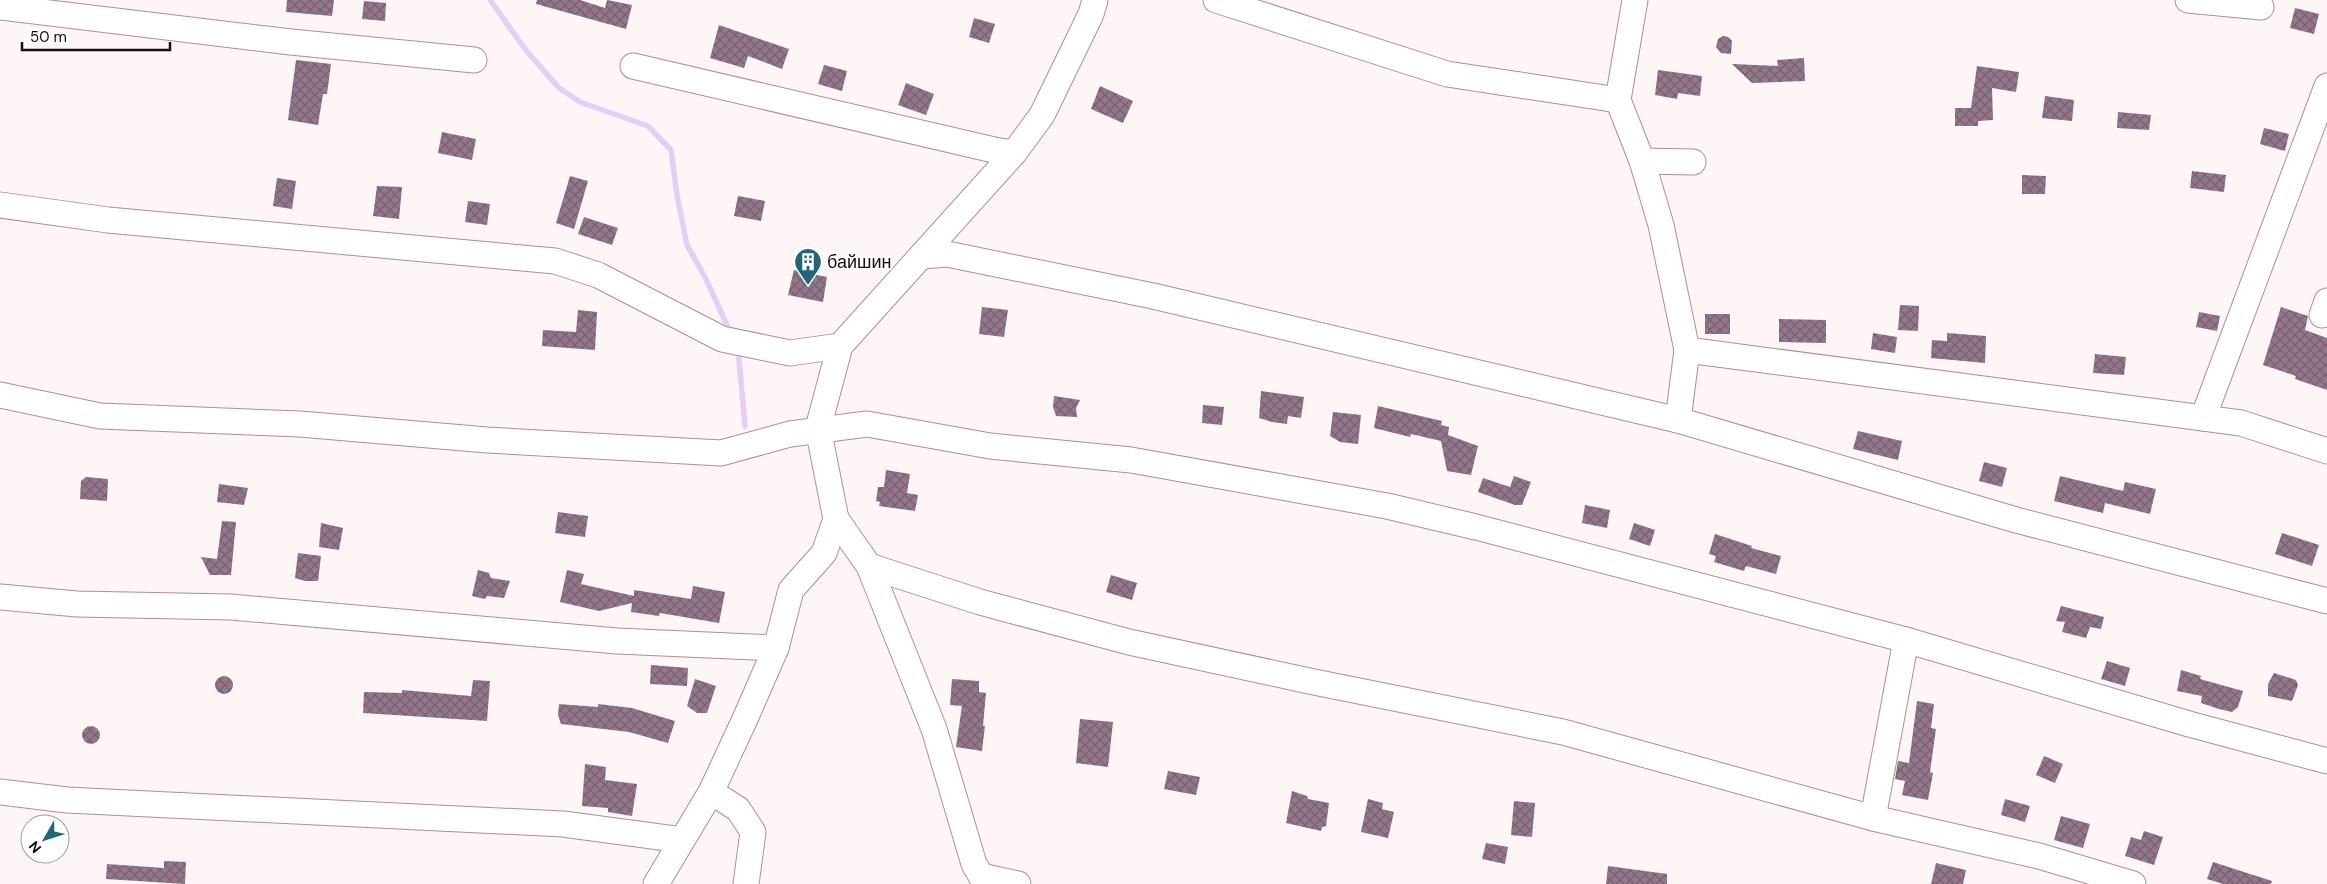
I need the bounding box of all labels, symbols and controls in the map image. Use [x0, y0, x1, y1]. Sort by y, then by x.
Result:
scale bar [22, 20, 170, 52]
text: 50 m [30, 27, 67, 47]
building icon: байшин [793, 247, 823, 286]
place label: байшин [827, 250, 891, 274]
north arrow [20, 814, 70, 864]
text: N [25, 838, 45, 857]

